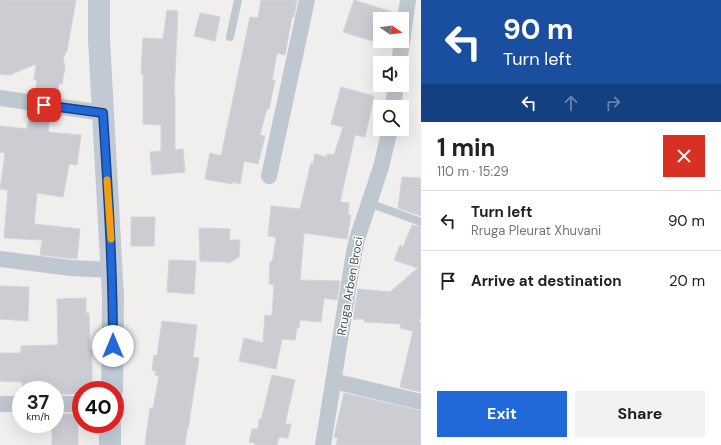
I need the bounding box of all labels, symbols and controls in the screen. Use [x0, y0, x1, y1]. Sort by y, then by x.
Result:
text: 90 m [503, 11, 573, 48]
north arrow [373, 12, 409, 48]
map controls [373, 12, 409, 136]
icon: left [437, 16, 489, 68]
text: Turn left [503, 47, 572, 71]
button: sound [373, 56, 409, 92]
pin [27, 88, 61, 122]
icon: left [518, 92, 540, 114]
icon: ahead [560, 92, 582, 114]
icon: right [602, 92, 624, 114]
icon: arrive [33, 94, 55, 116]
button: search [373, 100, 409, 136]
text: 1 min [437, 132, 495, 163]
button: close [663, 135, 705, 177]
text: 110 m · 15:29 [437, 163, 509, 180]
text: Turn left [471, 202, 532, 222]
icon: left [437, 210, 459, 232]
text: 90 m [668, 211, 705, 231]
text: Rruga Pleurat Xhuvani [471, 222, 601, 239]
street label: Rruga Arben Broci [333, 235, 367, 337]
icon: arrive [437, 270, 459, 292]
text: Arrive at destination [471, 271, 622, 291]
text: 20 m [669, 271, 705, 291]
position arrow [92, 325, 134, 367]
speed limit sign: 40 [72, 381, 124, 433]
text: 37 [27, 389, 49, 415]
button: Exit [437, 391, 567, 437]
button: Share [575, 391, 705, 437]
text: km/h [26, 410, 50, 423]

